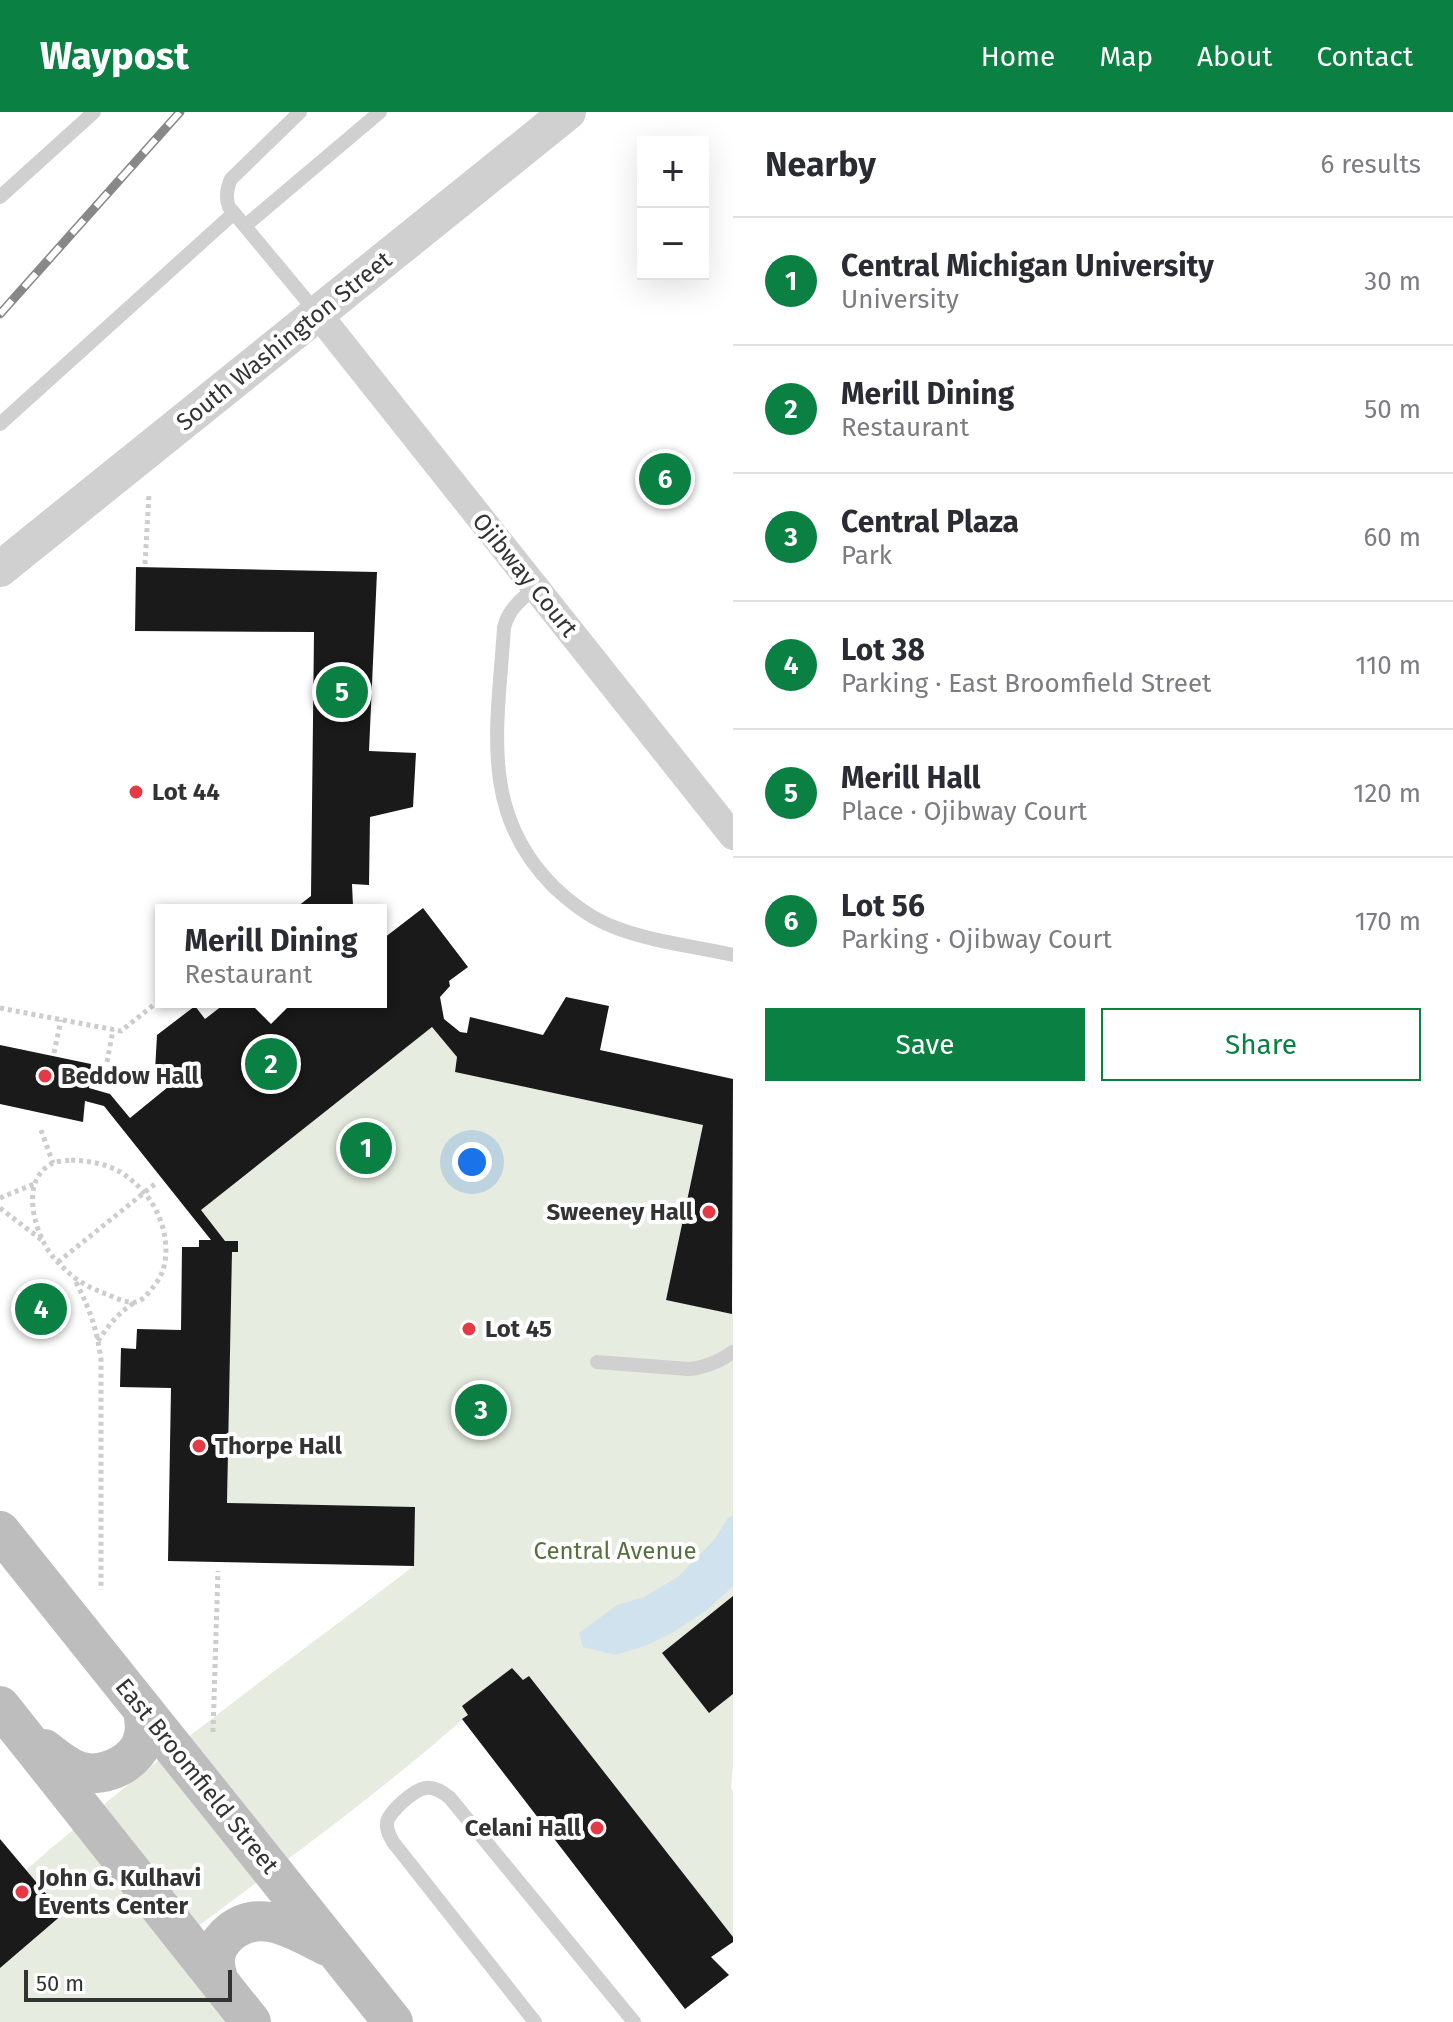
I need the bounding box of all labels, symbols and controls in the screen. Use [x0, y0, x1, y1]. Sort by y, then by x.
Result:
text: Waypost [40, 33, 189, 79]
text: Home [981, 40, 1055, 73]
text: Map [1099, 40, 1153, 73]
text: About [1197, 40, 1272, 73]
text: Contact [1316, 40, 1413, 73]
map controls [637, 136, 709, 280]
button: + [637, 136, 709, 208]
text: Nearby [765, 144, 876, 185]
text: 6 results [1320, 149, 1421, 180]
button: − [637, 208, 709, 280]
street label: South Washington Street [171, 245, 397, 436]
text: Central Michigan University [841, 248, 1214, 284]
text: 1 [785, 266, 797, 297]
text: 30 m [1364, 266, 1421, 297]
text: University [841, 284, 959, 315]
text: Merill Dining [841, 376, 1014, 412]
text: 2 [784, 394, 798, 425]
text: 50 m [1364, 394, 1421, 425]
text: Restaurant [841, 412, 969, 443]
pin: 6 [639, 449, 691, 509]
text: Central Plaza [841, 504, 1019, 540]
street label: Ojibway Court [467, 508, 584, 643]
text: 3 [784, 522, 798, 553]
text: 60 m [1363, 522, 1421, 553]
text: Park [841, 540, 892, 571]
text: Lot 38 [841, 632, 925, 668]
text: 4 [784, 650, 798, 681]
text: 110 m [1355, 650, 1421, 681]
pin: 5 [316, 662, 368, 722]
text: Parking · East Broomfield Street [841, 668, 1211, 699]
text: Merill Hall [841, 760, 981, 796]
place label: Lot 44 [152, 778, 220, 806]
text: 5 [784, 778, 798, 809]
text: 120 m [1353, 778, 1421, 809]
marker: Lot 44 [127, 783, 145, 801]
text: Place · Ojibway Court [841, 796, 1087, 827]
text: Lot 56 [841, 888, 925, 924]
popup [155, 904, 387, 1008]
text: 6 [784, 906, 798, 937]
text: 170 m [1355, 906, 1421, 937]
text: Merill Dining [184, 923, 358, 959]
text: Parking · Ojibway Court [841, 924, 1112, 955]
text: Restaurant [184, 959, 312, 990]
button: Save [765, 1008, 1085, 1081]
button: Share [1101, 1008, 1421, 1081]
pin: 2 [245, 1034, 297, 1094]
place label: Beddow Hall [61, 1062, 200, 1090]
marker: Beddow Hall [36, 1067, 54, 1085]
pin: 1 [340, 1118, 392, 1178]
your location [452, 1142, 492, 1182]
place label: Sweeney Hall [547, 1198, 694, 1226]
marker: Sweeney Hall [700, 1203, 718, 1221]
pin: 4 [15, 1279, 67, 1339]
place label: Lot 45 [485, 1315, 552, 1343]
marker: Lot 45 [460, 1320, 478, 1338]
pin: 3 [455, 1380, 507, 1440]
place label: Thorpe Hall [215, 1432, 343, 1460]
marker: Thorpe Hall [190, 1437, 208, 1455]
park label: Central Avenue [533, 1537, 697, 1565]
street label: East Broomfield Street [110, 1673, 285, 1879]
place label: Celani Hall [465, 1814, 582, 1842]
marker: Celani Hall [588, 1819, 606, 1837]
place label: John G. Kulhavi Events Center [37, 1864, 201, 1920]
marker: John G. Kulhavi Events Center [13, 1883, 31, 1901]
scale bar [24, 1966, 232, 2002]
text: 50 m [36, 1970, 84, 1997]

